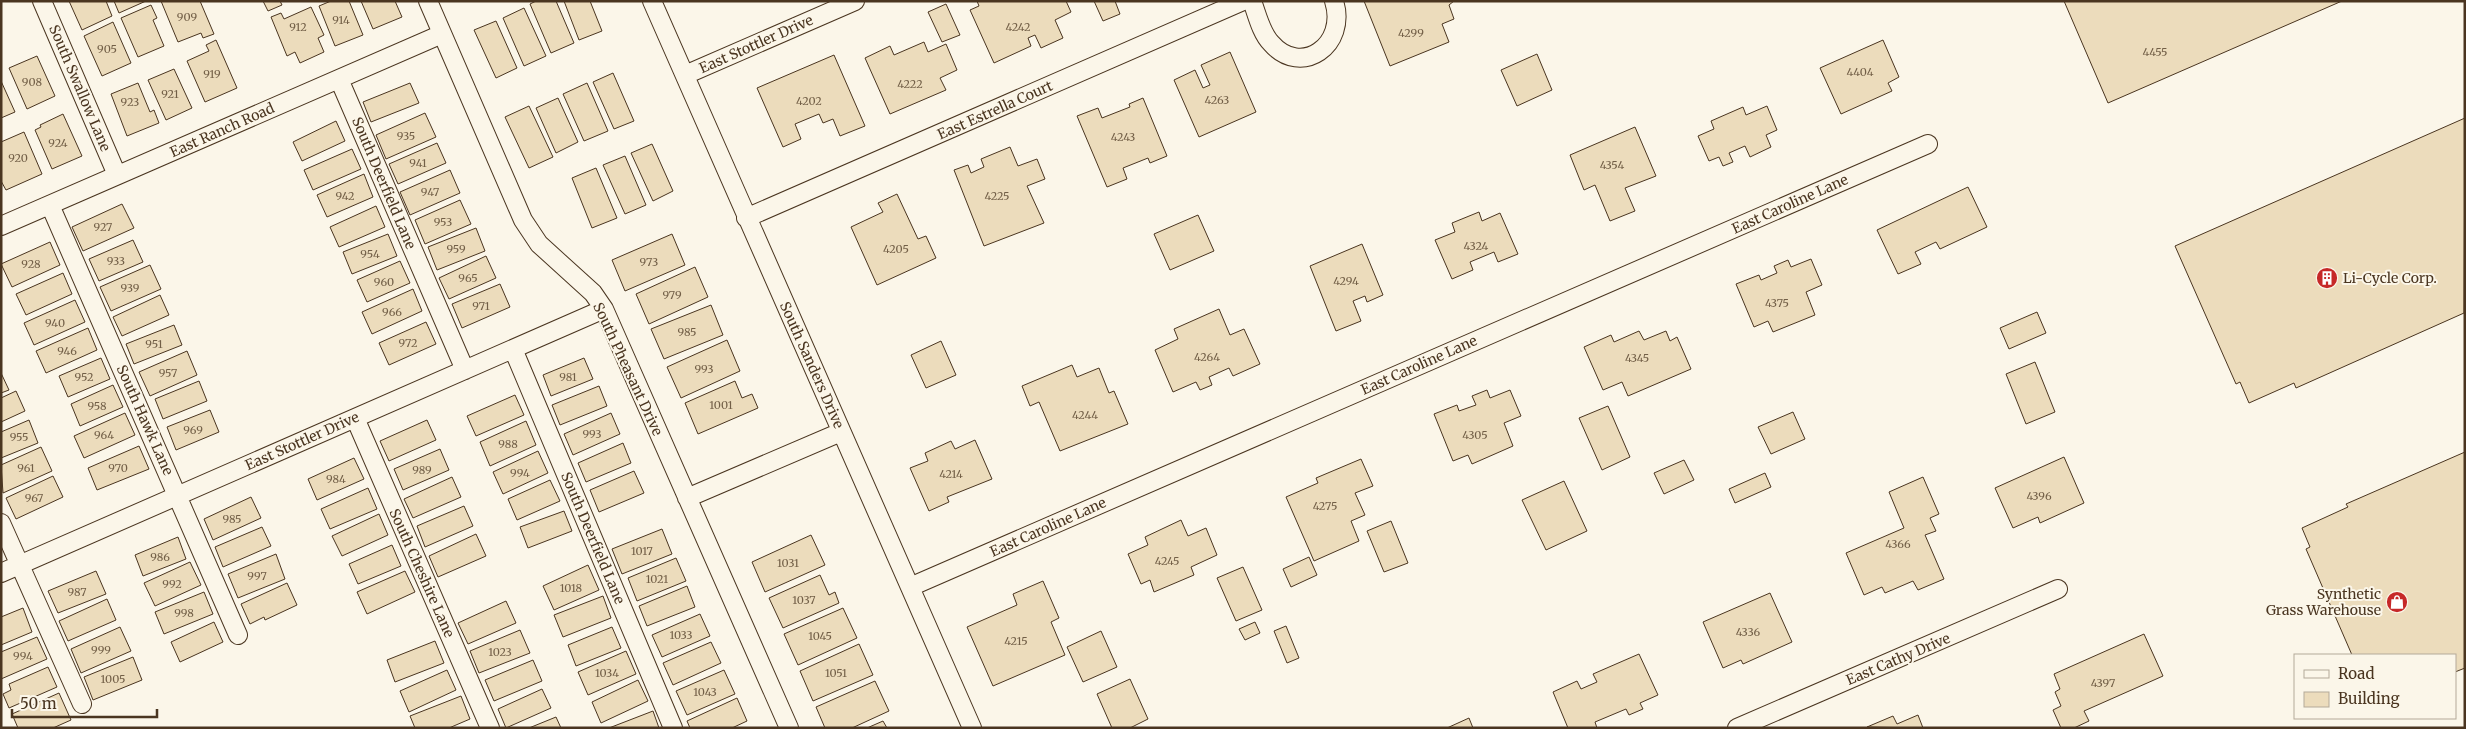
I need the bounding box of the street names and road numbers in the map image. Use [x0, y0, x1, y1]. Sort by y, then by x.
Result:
street label: East Stottler Drive [696, 11, 816, 77]
street label: South Swallow Lane [45, 22, 115, 154]
street label: East Estrella Court [935, 76, 1056, 144]
street label: East Ranch Road [167, 99, 278, 161]
street label: South Deerfield Lane [348, 114, 420, 252]
street label: East Caroline Lane [1729, 170, 1851, 238]
street label: South Sanders Drive [776, 299, 848, 431]
street label: South Pheasant Drive [589, 300, 667, 438]
street label: East Caroline Lane [1358, 331, 1480, 399]
street label: South Hawk Lane [113, 362, 177, 478]
street label: East Stottler Drive [242, 408, 362, 474]
street label: South Deerfield Lane [557, 469, 629, 607]
street label: East Caroline Lane [987, 493, 1109, 561]
street label: South Cheshire Lane [385, 506, 459, 640]
street label: East Cathy Drive [1843, 629, 1953, 689]

